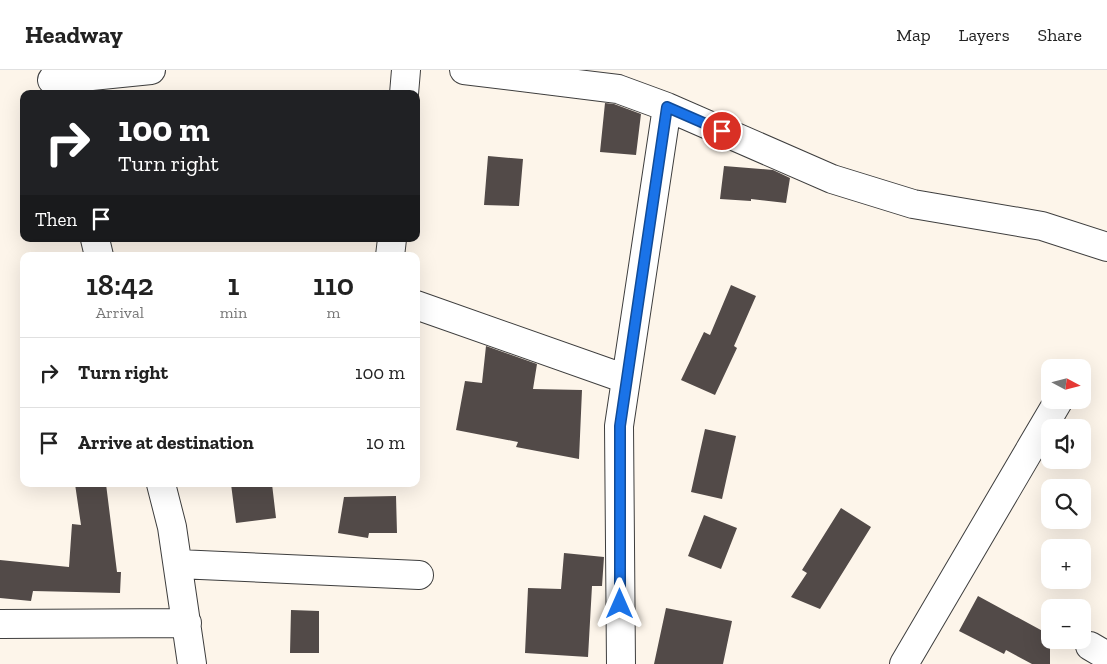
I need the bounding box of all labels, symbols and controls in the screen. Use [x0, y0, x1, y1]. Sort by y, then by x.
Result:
text: Headway [25, 20, 123, 49]
text: Map [896, 24, 931, 46]
text: Layers [959, 24, 1010, 46]
text: Share [1038, 24, 1082, 46]
text: 100 m [118, 108, 210, 150]
icon: right [35, 110, 100, 175]
pin [701, 110, 743, 152]
icon: arrive [708, 117, 736, 145]
text: Turn right [118, 150, 219, 177]
icon: arrive [87, 205, 115, 233]
text: Then [35, 208, 77, 231]
text: 18:42 [86, 267, 154, 303]
text: 1 [227, 267, 239, 303]
text: 110 [313, 267, 354, 303]
text: Arrival [96, 303, 144, 322]
text: min [220, 303, 247, 322]
text: m [327, 303, 340, 322]
icon: right [35, 359, 63, 387]
north arrow [1041, 359, 1091, 409]
map controls [1041, 359, 1091, 649]
text: Turn right [78, 361, 168, 384]
text: 100 m [355, 361, 405, 384]
button: sound [1041, 419, 1091, 469]
icon: arrive [35, 429, 63, 457]
text: Arrive at destination [78, 431, 254, 454]
text: 10 m [366, 431, 405, 454]
button: search [1041, 479, 1091, 529]
button: + [1041, 539, 1091, 589]
position arrow [593, 577, 645, 629]
button: − [1041, 599, 1091, 649]

